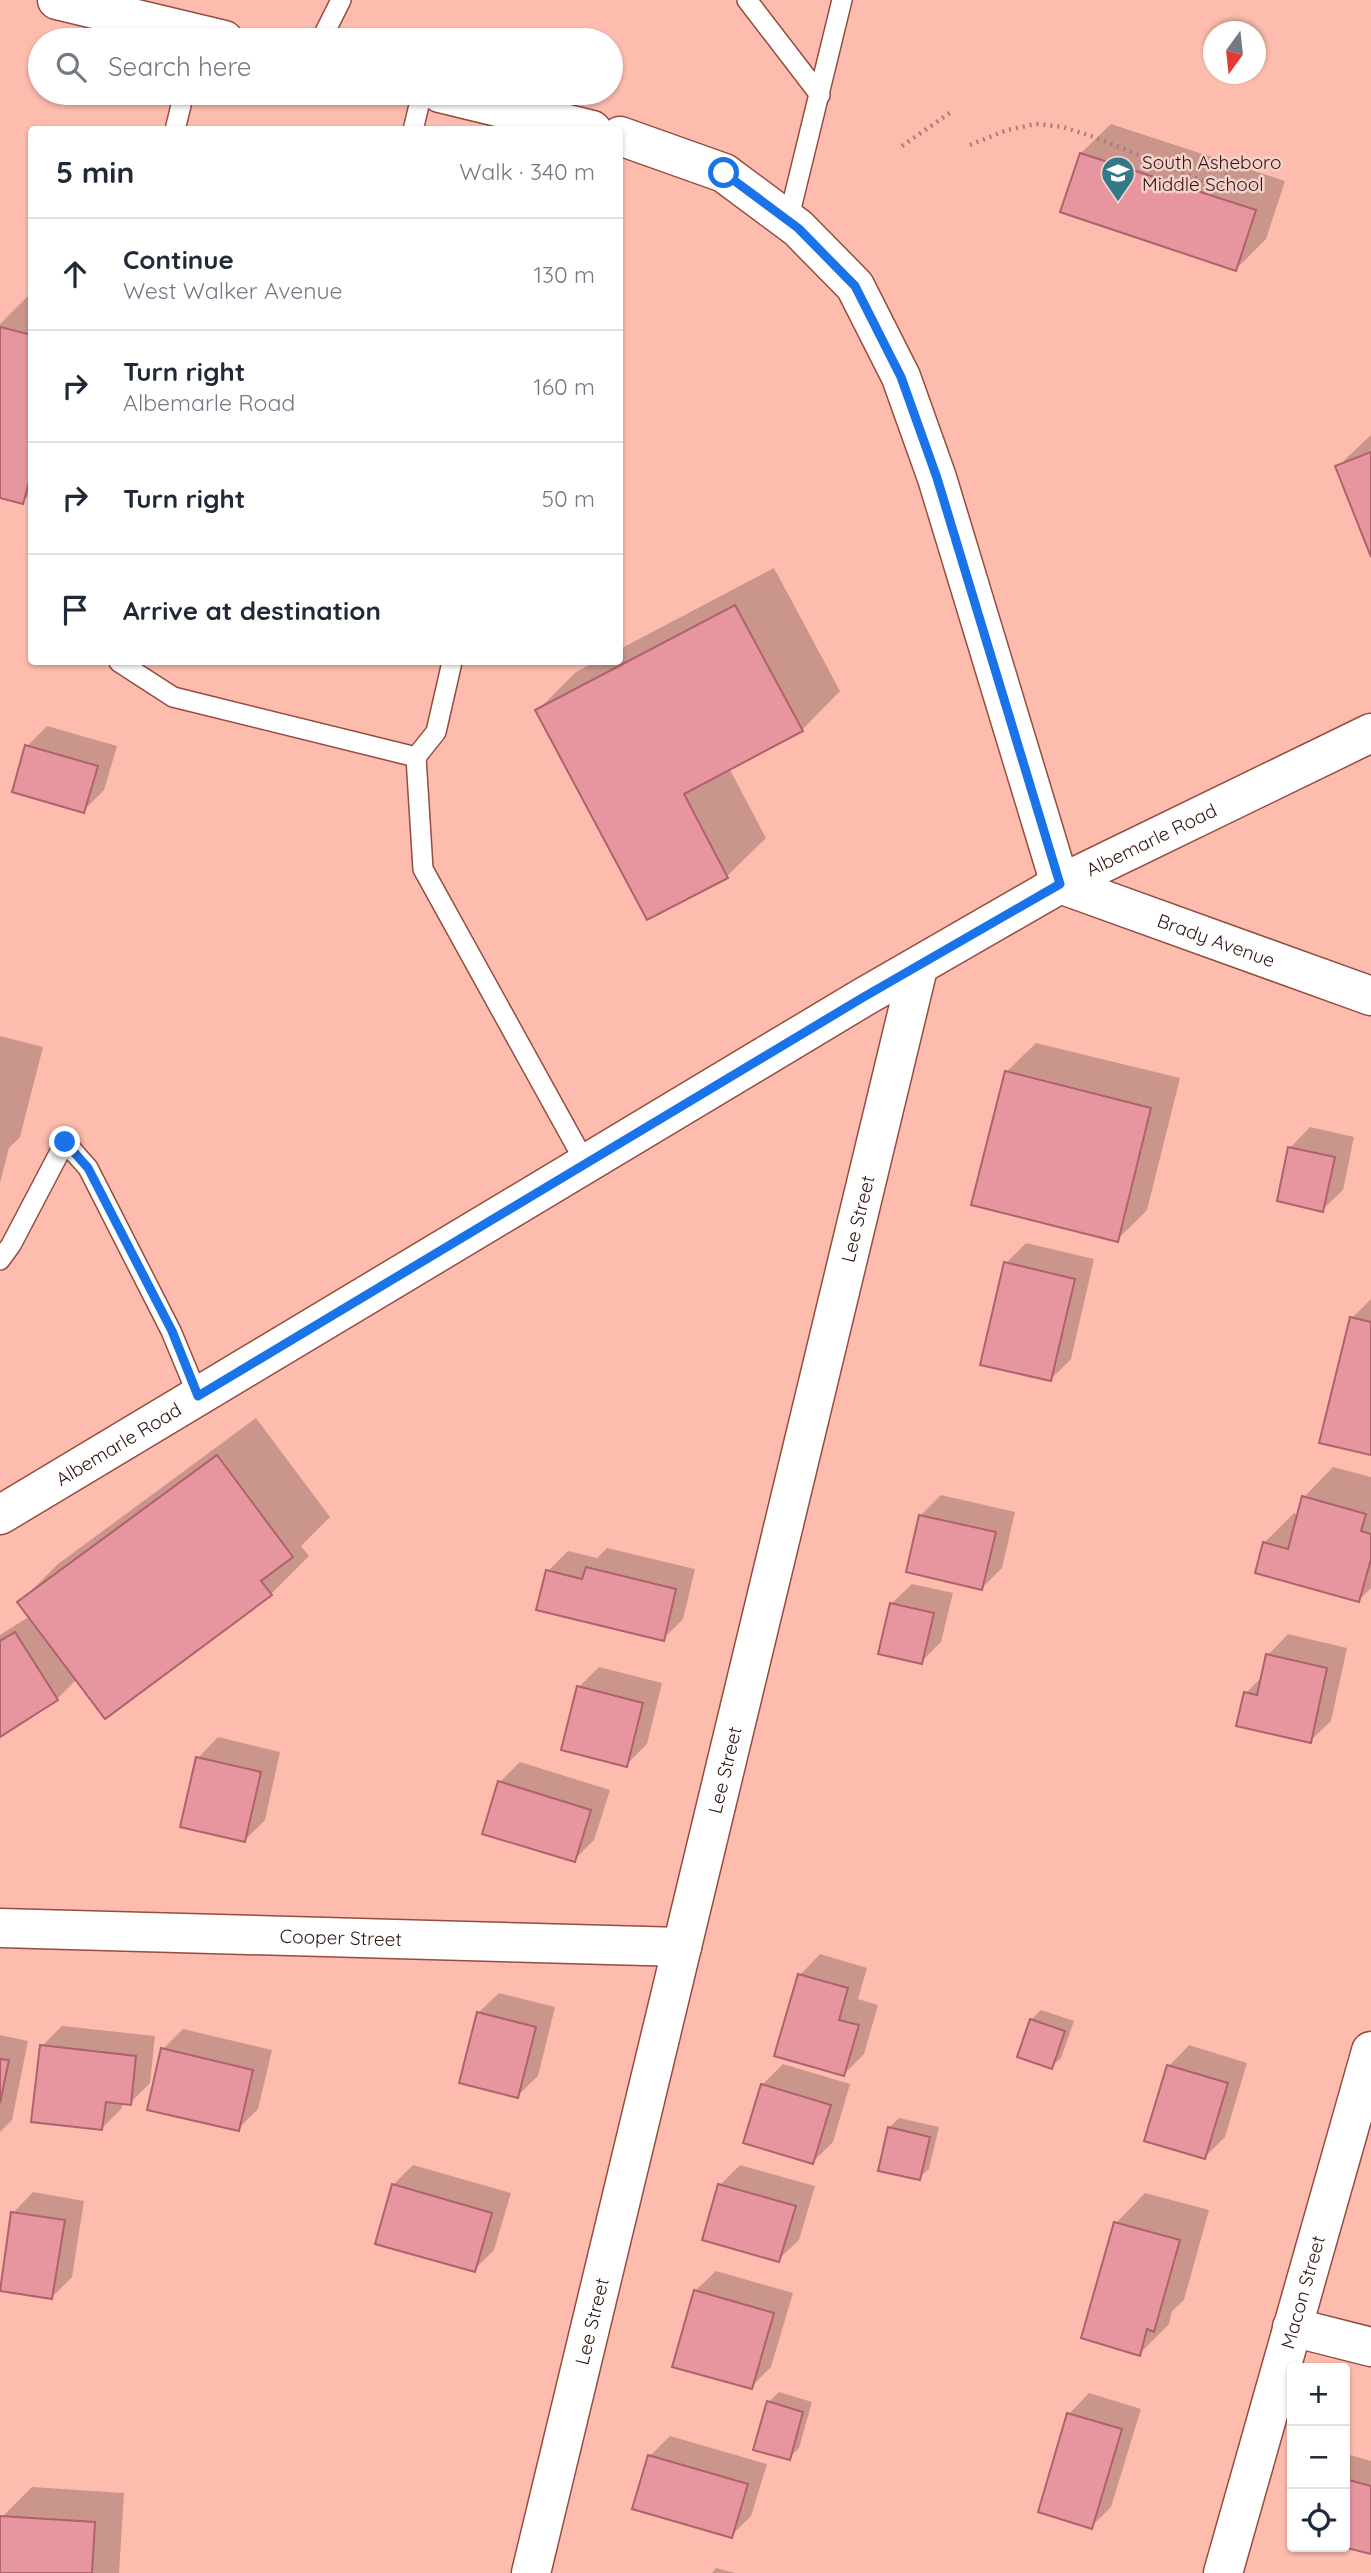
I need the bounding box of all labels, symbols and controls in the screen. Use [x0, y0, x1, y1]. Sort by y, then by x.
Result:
north arrow [1203, 21, 1266, 84]
search box [28, 28, 623, 105]
icon: search [52, 48, 90, 86]
text: Search here [108, 50, 252, 83]
place label: South Asheboro Middle School [1142, 150, 1281, 196]
text: 5 min [56, 153, 134, 191]
school or university icon: South Asheboro Middle School [1099, 154, 1137, 203]
text: Walk · 340 m [459, 157, 595, 186]
route start [708, 157, 739, 188]
text: Continue [123, 243, 234, 276]
icon: ahead [56, 255, 94, 293]
text: 130 m [533, 260, 595, 289]
text: West Walker Avenue [123, 276, 343, 305]
text: Turn right [123, 355, 245, 388]
icon: right [56, 367, 94, 405]
text: 160 m [533, 372, 595, 401]
text: Albemarle Road [123, 388, 295, 417]
icon: right [56, 479, 94, 517]
text: Turn right [123, 482, 245, 515]
text: 50 m [542, 484, 595, 513]
icon: arrive [56, 591, 94, 629]
text: Arrive at destination [123, 594, 381, 627]
street label: Albemarle Road [1082, 798, 1220, 882]
street label: Brady Avenue [1154, 908, 1278, 972]
route end [49, 1126, 80, 1157]
street label: Lee Street [835, 1173, 880, 1265]
street label: Albemarle Road [51, 1397, 186, 1491]
street label: Lee Street [703, 1724, 747, 1816]
street label: Cooper Street [279, 1924, 402, 1951]
street label: Macon Street [1275, 2233, 1330, 2352]
street label: Lee Street [570, 2275, 614, 2367]
map controls [1287, 2363, 1350, 2552]
button: + [1287, 2363, 1350, 2426]
button: − [1287, 2426, 1350, 2489]
button: locate [1287, 2489, 1350, 2552]

